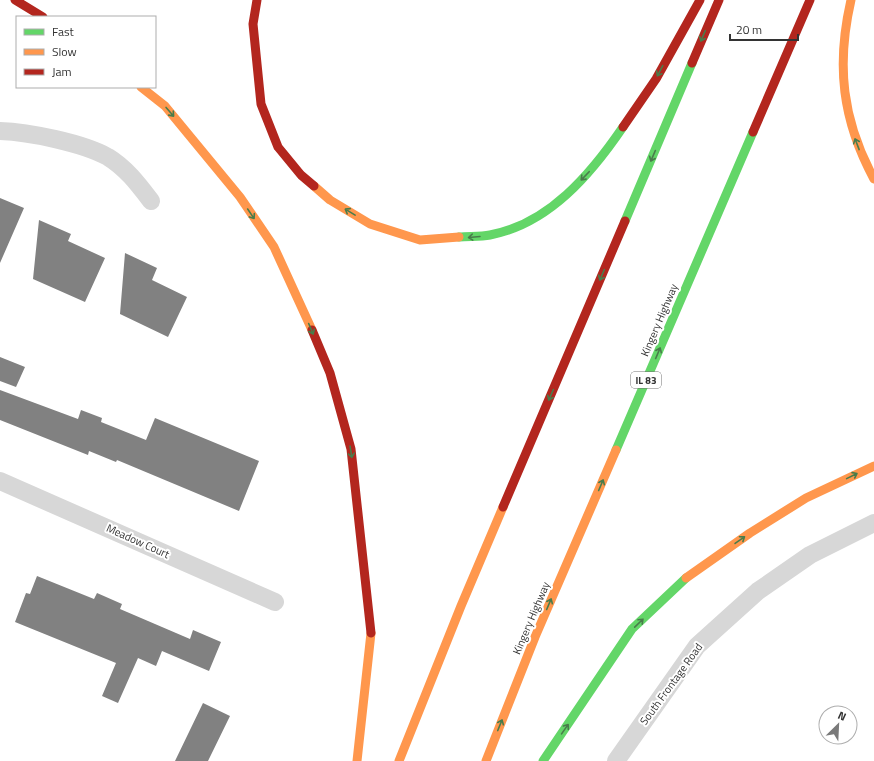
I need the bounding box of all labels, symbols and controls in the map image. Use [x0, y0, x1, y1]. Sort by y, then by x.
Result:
legend [16, 16, 156, 88]
scale bar [730, 16, 798, 42]
text: 20 m [736, 20, 762, 39]
text: Fast [52, 22, 75, 41]
one-way arrow [699, 29, 707, 41]
text: Slow [52, 42, 77, 61]
text: Jam [52, 62, 72, 81]
one-way arrow [656, 64, 664, 76]
one-way arrow [166, 107, 175, 118]
one-way arrow [853, 139, 861, 151]
one-way arrow [648, 149, 656, 161]
one-way arrow [580, 171, 590, 181]
one-way arrow [247, 208, 255, 219]
one-way arrow [345, 208, 356, 216]
one-way arrow [468, 233, 481, 240]
one-way arrow [597, 269, 605, 281]
street label: Kingery Highway [636, 280, 682, 359]
one-way arrow [308, 322, 315, 334]
one-way arrow [654, 347, 662, 359]
road number: IL 83 [631, 372, 661, 388]
one-way arrow [547, 388, 554, 400]
one-way arrow [347, 445, 355, 458]
one-way arrow [846, 472, 858, 479]
one-way arrow [597, 479, 605, 491]
street label: Meadow Court [104, 520, 172, 562]
one-way arrow [734, 536, 745, 544]
street label: Kingery Highway [508, 578, 554, 657]
one-way arrow [546, 599, 553, 611]
one-way arrow [634, 618, 644, 627]
street label: South Frontage Road [636, 640, 706, 728]
north arrow [818, 705, 858, 745]
text: N [835, 707, 849, 725]
one-way arrow [497, 719, 504, 731]
one-way arrow [561, 723, 569, 734]

